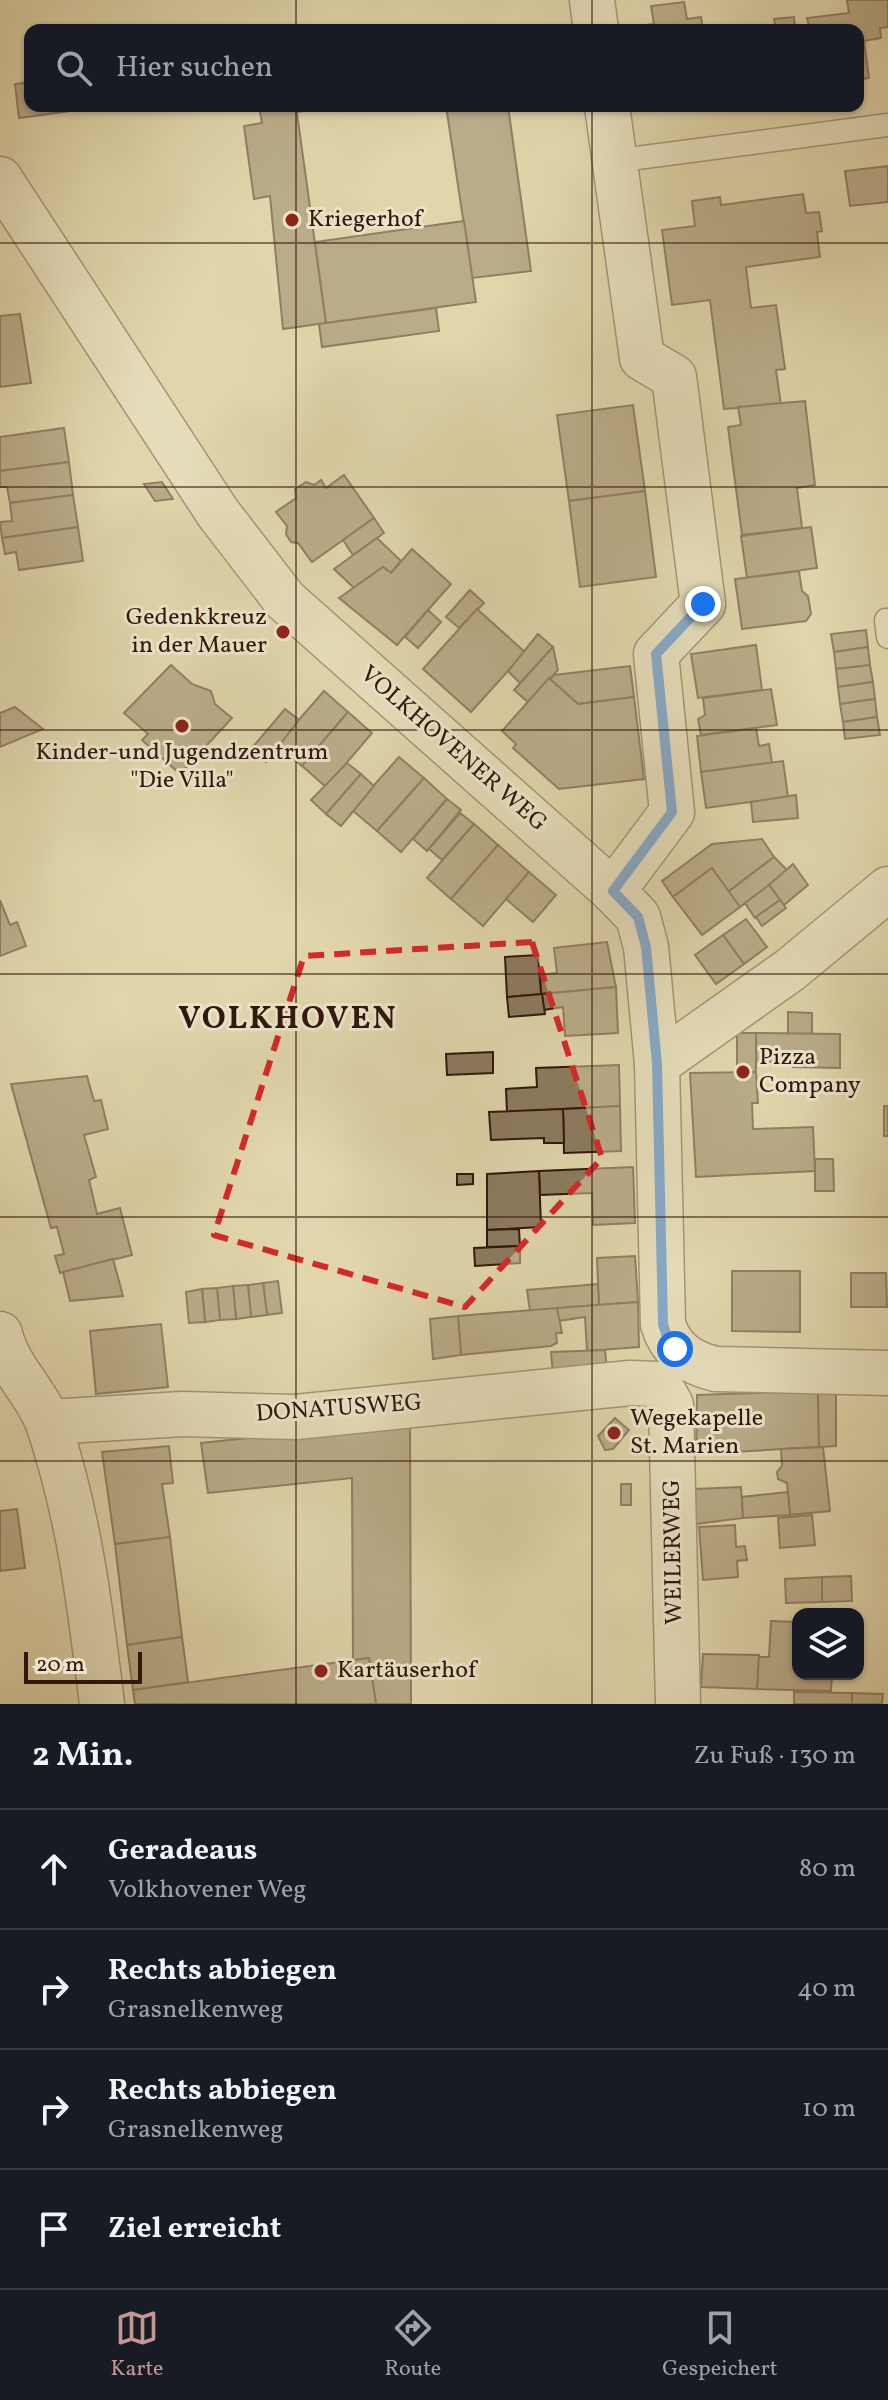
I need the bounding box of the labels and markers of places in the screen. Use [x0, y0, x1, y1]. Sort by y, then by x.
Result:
place label: Kriegerhof [308, 203, 425, 237]
marker: Kriegerhof [283, 211, 301, 229]
place label: Gedenkkreuz in der Mauer [126, 601, 267, 663]
marker: Gedenkkreuz in der Mauer [274, 623, 292, 641]
marker: Kinder-und Jugendzentrum "Die Villa" [173, 717, 191, 735]
place label: Kinder-und Jugendzentrum "Die Villa" [36, 736, 328, 798]
place label: Pizza Company [759, 1041, 861, 1103]
marker: Pizza Company [734, 1063, 752, 1081]
place label: Wegekapelle St. Marien [630, 1402, 763, 1464]
marker: Wegekapelle St. Marien [605, 1424, 623, 1442]
place label: Kartäuserhof [337, 1654, 479, 1688]
marker: Kartäuserhof [312, 1662, 330, 1680]

